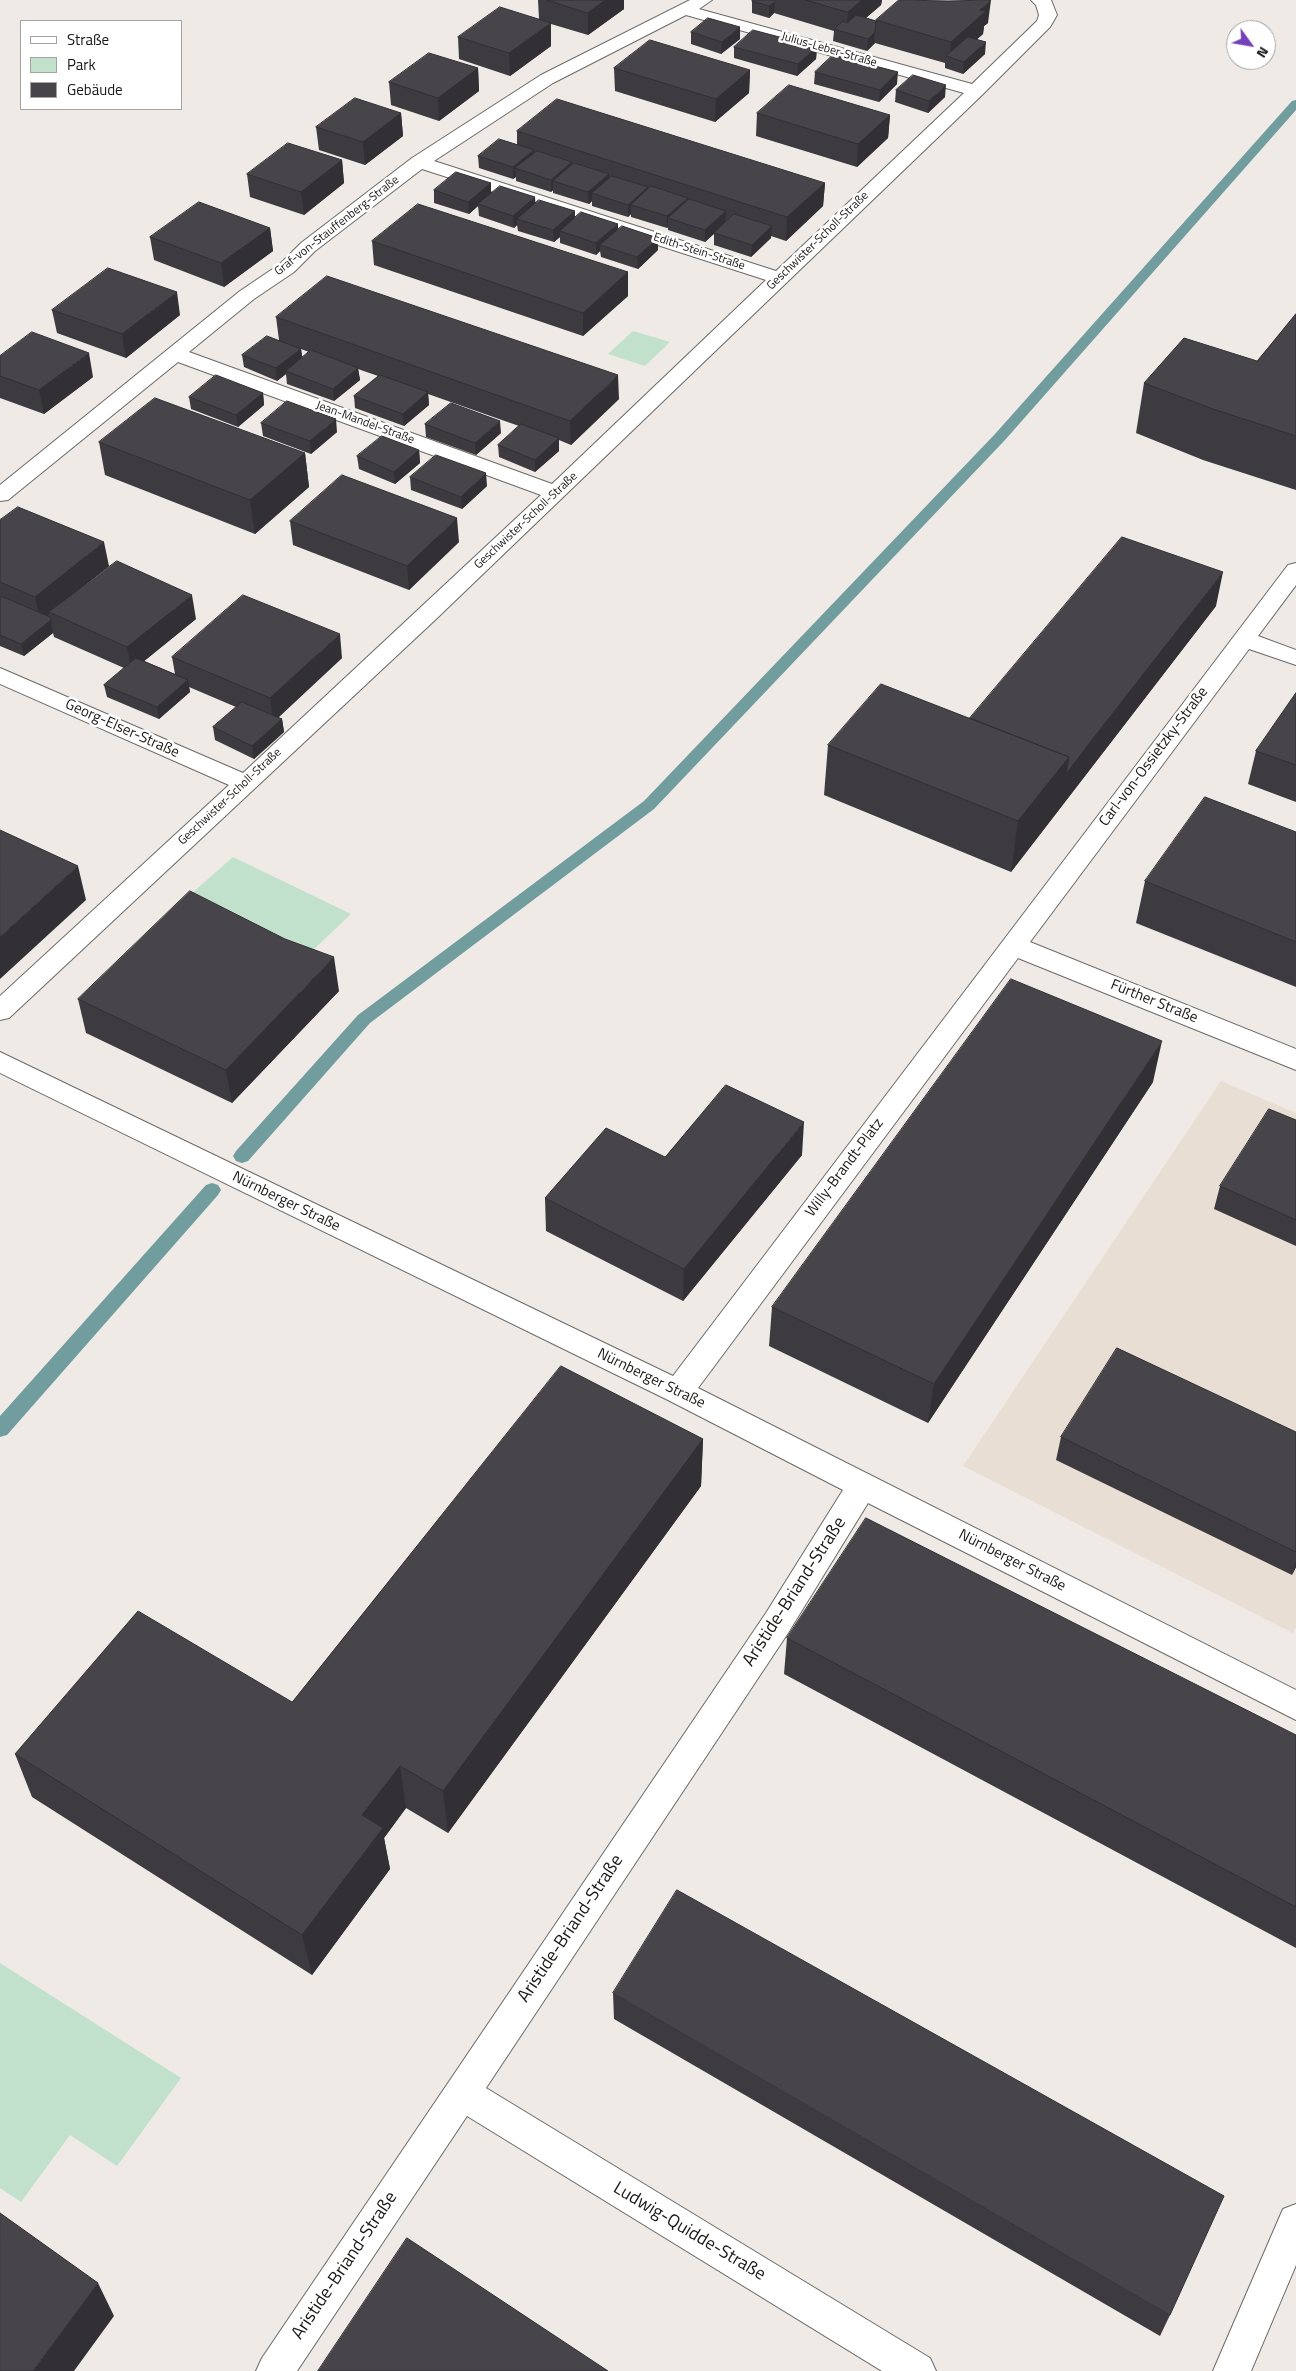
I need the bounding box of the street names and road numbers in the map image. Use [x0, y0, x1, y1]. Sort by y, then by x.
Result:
street label: Julius-Leber-Straße [780, 29, 878, 71]
street label: Graf-von-Stauffenberg-Straße [272, 173, 402, 279]
street label: Geschwister-Scholl-Straße [764, 189, 872, 293]
street label: Edith-Stein-Straße [651, 230, 747, 274]
street label: Jean-Mandel-Straße [314, 399, 416, 447]
street label: Geschwister-Scholl-Straße [472, 470, 580, 572]
street label: Carl-von-Ossietzky-Straße [1096, 684, 1212, 830]
street label: Georg-Elser-Straße [62, 696, 182, 762]
street label: Geschwister-Scholl-Straße [176, 746, 284, 848]
street label: Fürther Straße [1108, 976, 1200, 1028]
street label: Willy-Brandt-Platz [802, 1115, 888, 1221]
street label: Nürnberger Straße [229, 1168, 343, 1236]
street label: Nürnberger Straße [594, 1345, 708, 1413]
street label: Aristide-Briand-Straße [739, 1513, 851, 1671]
street label: Nürnberger Straße [955, 1526, 1069, 1596]
street label: Aristide-Briand-Straße [514, 1851, 628, 2007]
street label: Ludwig-Quidde-Straße [609, 2178, 769, 2286]
street label: Aristide-Briand-Straße [288, 2188, 402, 2344]

